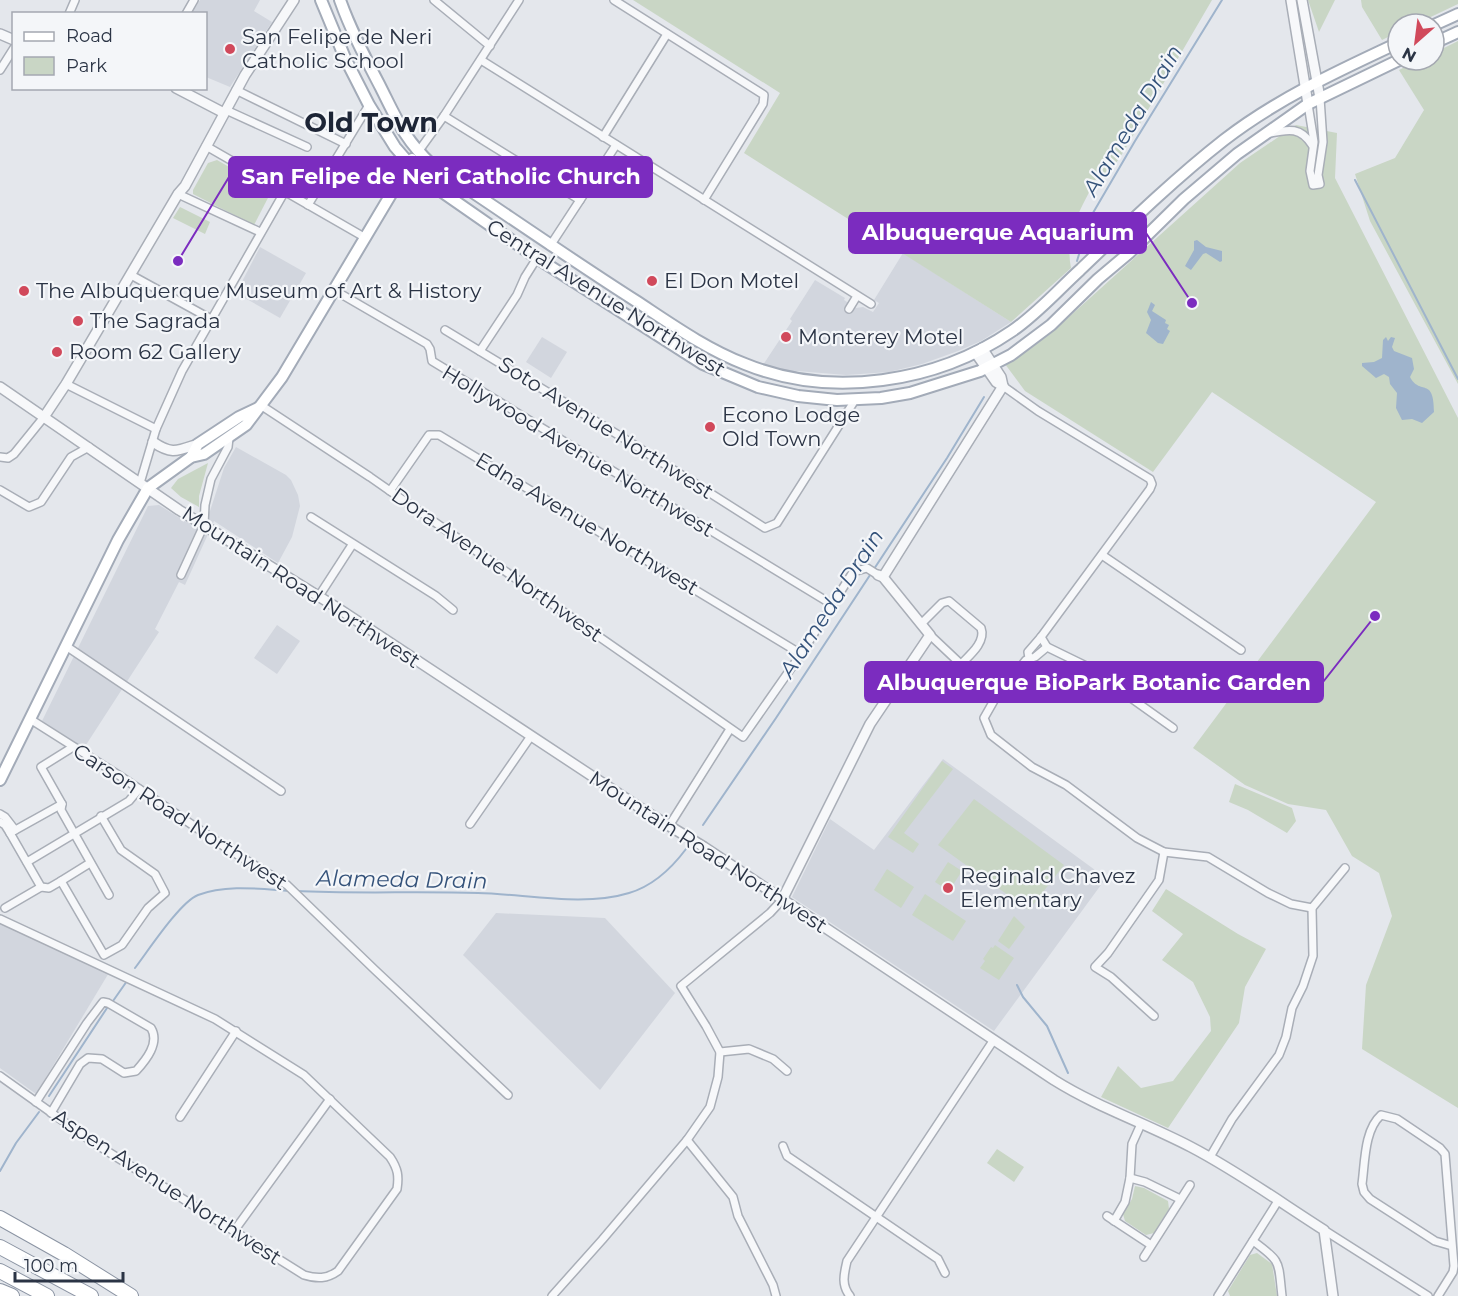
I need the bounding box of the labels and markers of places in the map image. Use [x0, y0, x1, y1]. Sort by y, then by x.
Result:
place label: San Felipe de Neri Catholic School [242, 24, 432, 73]
marker: San Felipe de Neri Catholic School [223, 42, 237, 56]
callout: San Felipe de Neri Catholic Church [229, 157, 652, 197]
callout: Albuquerque Aquarium [849, 213, 1146, 253]
place label: El Don Motel [664, 268, 799, 293]
marker: El Don Motel [645, 274, 659, 288]
place label: The Albuquerque Museum of Art & History [36, 278, 482, 303]
marker: The Albuquerque Museum of Art & History [17, 284, 31, 298]
place label: The Sagrada [90, 308, 221, 333]
marker: The Sagrada [71, 314, 85, 328]
place label: Monterey Motel [798, 324, 964, 349]
marker: Monterey Motel [779, 330, 793, 344]
place label: Room 62 Gallery [69, 339, 241, 364]
marker: Room 62 Gallery [50, 345, 64, 359]
place label: Econo Lodge Old Town [722, 402, 860, 451]
marker: Econo Lodge Old Town [703, 420, 717, 434]
callout: Albuquerque BioPark Botanic Garden [865, 662, 1323, 702]
place label: Reginald Chavez Elementary [960, 863, 1136, 912]
marker: Reginald Chavez Elementary [941, 881, 955, 895]

